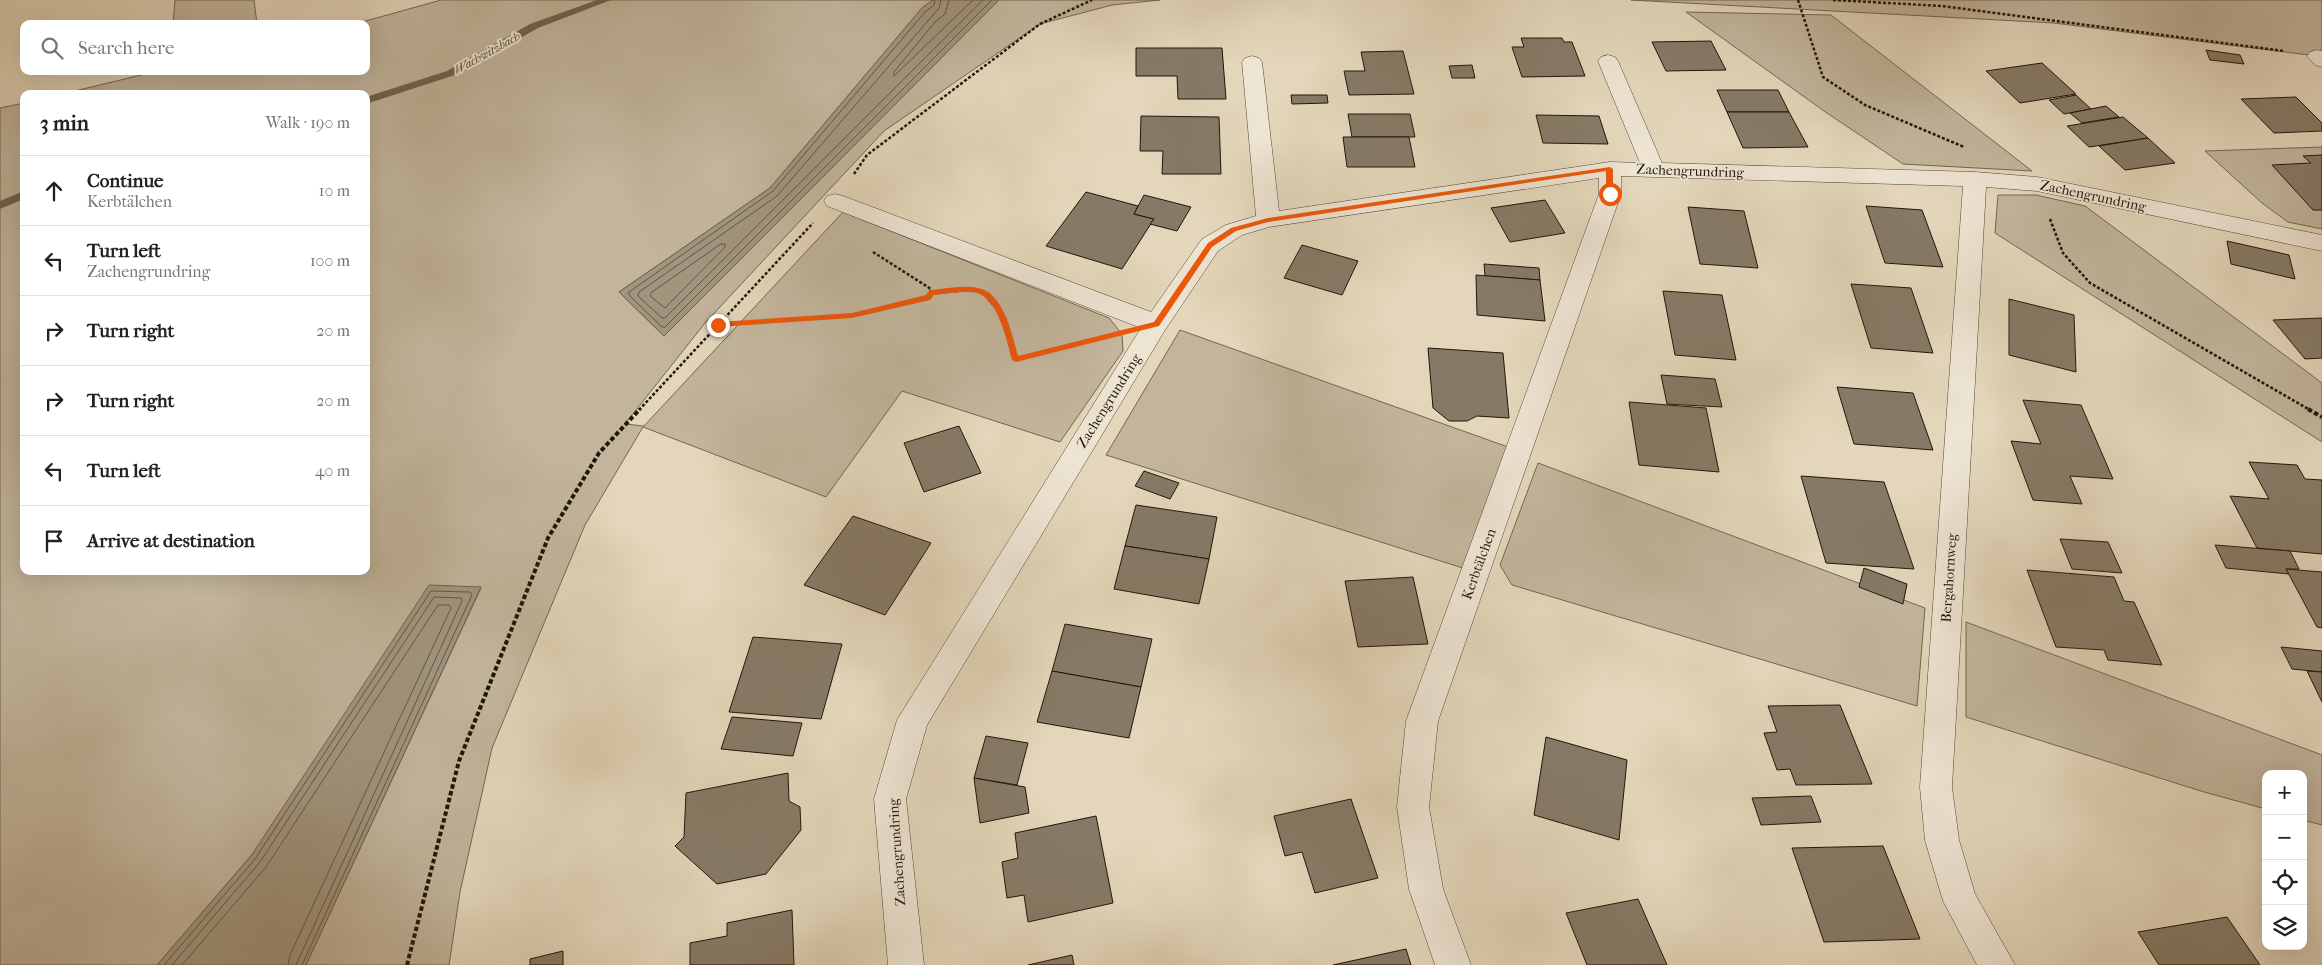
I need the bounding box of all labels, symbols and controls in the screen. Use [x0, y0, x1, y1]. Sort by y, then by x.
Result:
search box [20, 20, 370, 75]
water label: Wachwitzbach [451, 29, 523, 77]
icon: search [38, 34, 66, 62]
text: Search here [78, 37, 174, 59]
text: 3 min [40, 111, 89, 135]
text: Walk · 190 m [266, 113, 350, 132]
street label: Zachengrundring [1636, 161, 1745, 181]
text: Continue [87, 170, 163, 192]
street label: Zachengrundring [2039, 176, 2148, 216]
icon: ahead [40, 177, 68, 205]
text: 10 m [319, 181, 350, 200]
route start [1599, 183, 1622, 206]
text: Kerbtälchen [87, 192, 172, 211]
text: Turn left [87, 240, 161, 262]
icon: left [40, 247, 68, 275]
text: 100 m [310, 251, 350, 270]
text: Zachengrundring [87, 262, 210, 281]
route end [707, 314, 730, 337]
icon: right [40, 317, 68, 345]
text: Turn right [87, 320, 174, 342]
text: 20 m [316, 321, 350, 340]
street label: Zachengrundring [1073, 350, 1145, 451]
icon: right [40, 387, 68, 415]
text: Turn right [87, 390, 174, 412]
text: 20 m [316, 391, 350, 410]
icon: left [40, 457, 68, 485]
text: Turn left [87, 460, 161, 482]
text: 40 m [315, 461, 350, 480]
street label: Kerbtälchen [1458, 526, 1500, 602]
icon: arrive [40, 527, 68, 555]
text: Arrive at destination [87, 530, 255, 552]
street label: Bergahornweg [1937, 532, 1961, 623]
map controls [2262, 770, 2307, 950]
button: + [2262, 770, 2307, 815]
street label: Zachengrundring [885, 797, 909, 906]
button: − [2262, 815, 2307, 860]
button: locate [2262, 860, 2307, 905]
button: layers [2262, 905, 2307, 950]

